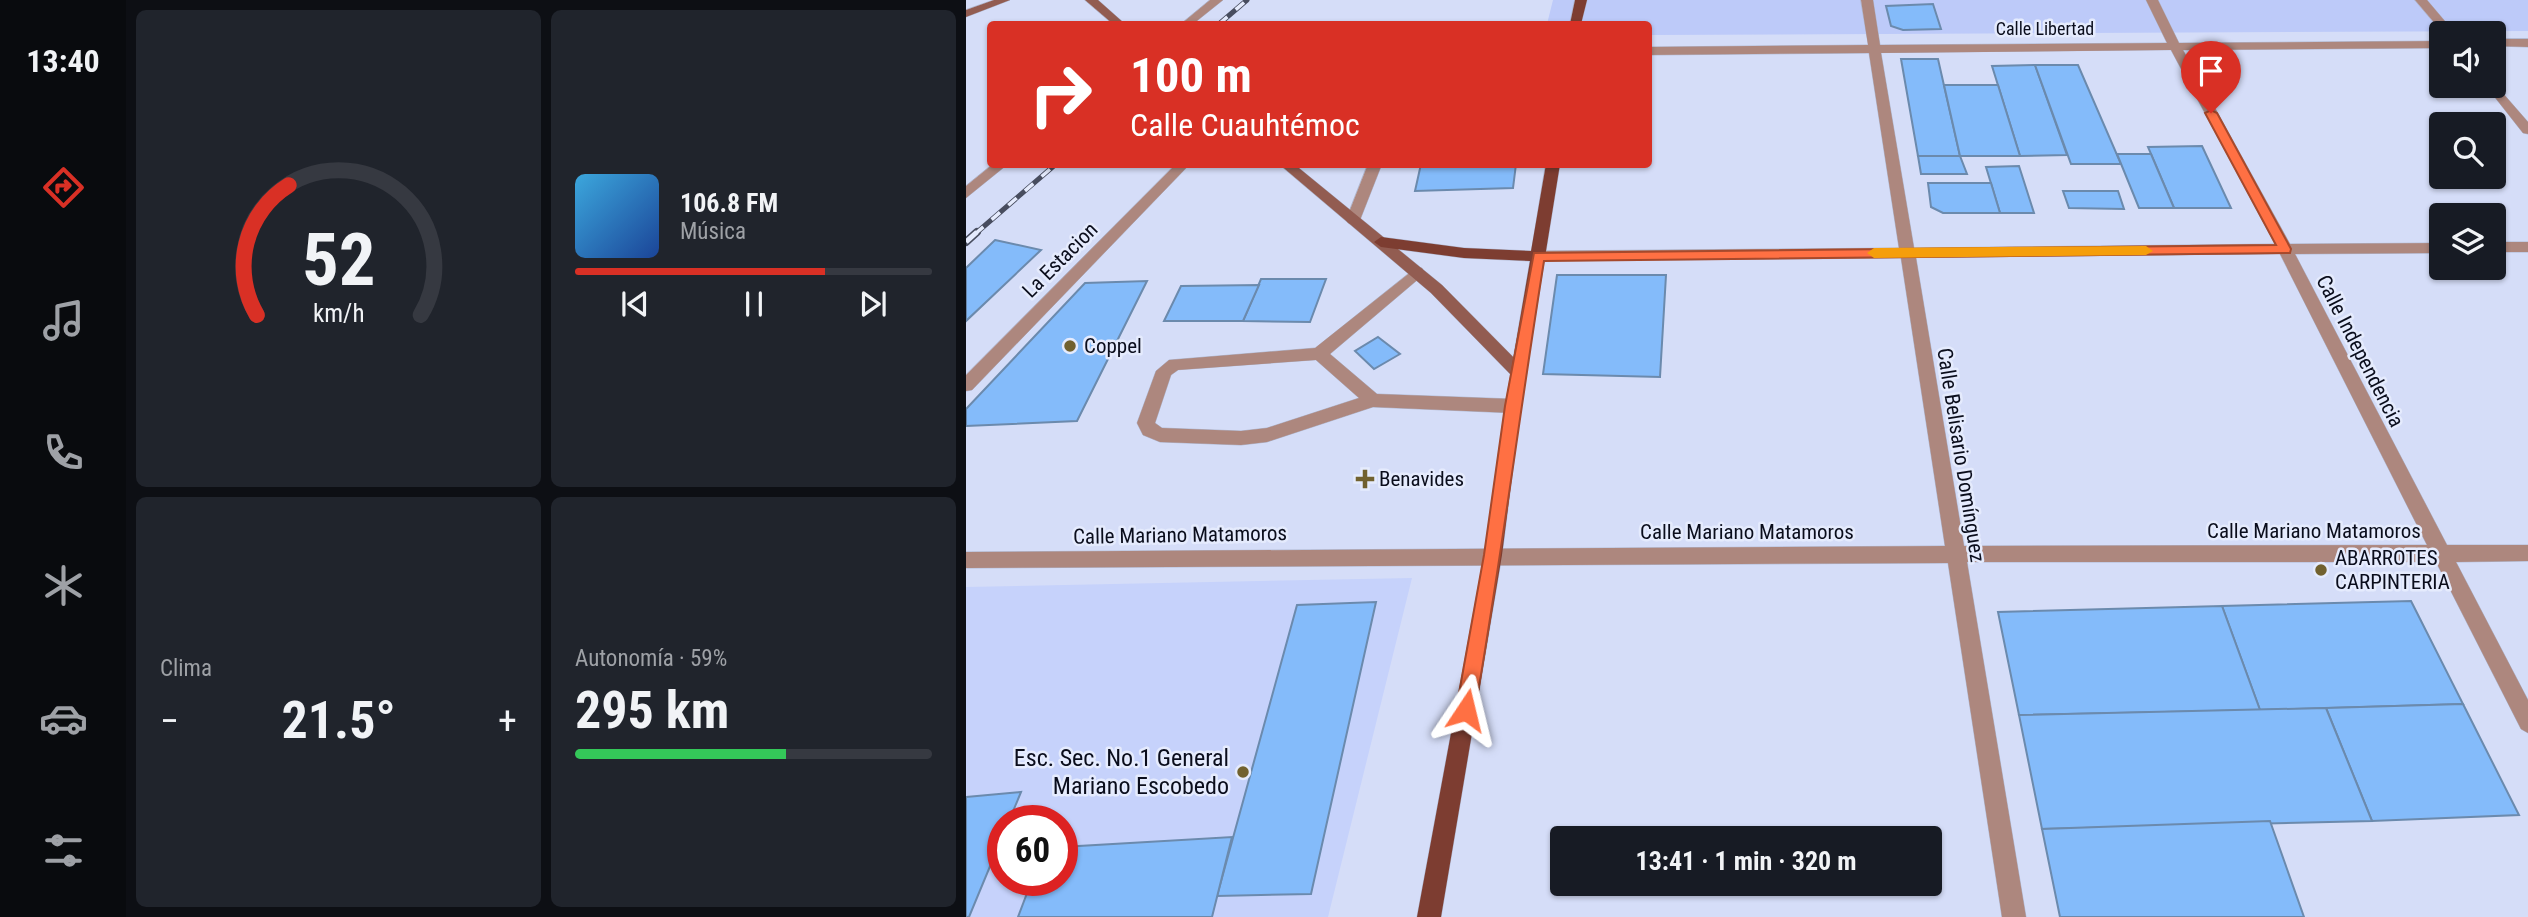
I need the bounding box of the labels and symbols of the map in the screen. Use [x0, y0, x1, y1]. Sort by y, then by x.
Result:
street label: Calle Libertad [1996, 18, 2094, 39]
pin [2181, 41, 2241, 113]
street label: La Estacion [1017, 217, 1103, 303]
street label: Calle Independencia [2311, 271, 2409, 431]
place label: Coppel [1084, 334, 1142, 358]
marker: Coppel [1062, 338, 1078, 354]
street label: Calle Belisario Domínguez [1932, 346, 1990, 564]
place label: Benavides [1379, 467, 1464, 491]
marker: Benavides [1357, 471, 1373, 487]
street label: Calle Mariano Matamoros [2207, 519, 2421, 543]
street label: Calle Mariano Matamoros [1640, 520, 1854, 544]
street label: Calle Mariano Matamoros [1073, 521, 1287, 549]
place label: ABARROTES CARPINTERIA [2335, 546, 2450, 594]
marker: ABARROTES CARPINTERIA [2313, 562, 2329, 578]
position arrow [1429, 673, 1503, 747]
place label: Esc. Sec. No.1 General Mariano Escobedo [1014, 744, 1229, 800]
marker: Esc. Sec. No.1 General Mariano Escobedo [1235, 764, 1251, 780]
speed limit sign: 60 [987, 805, 1078, 896]

